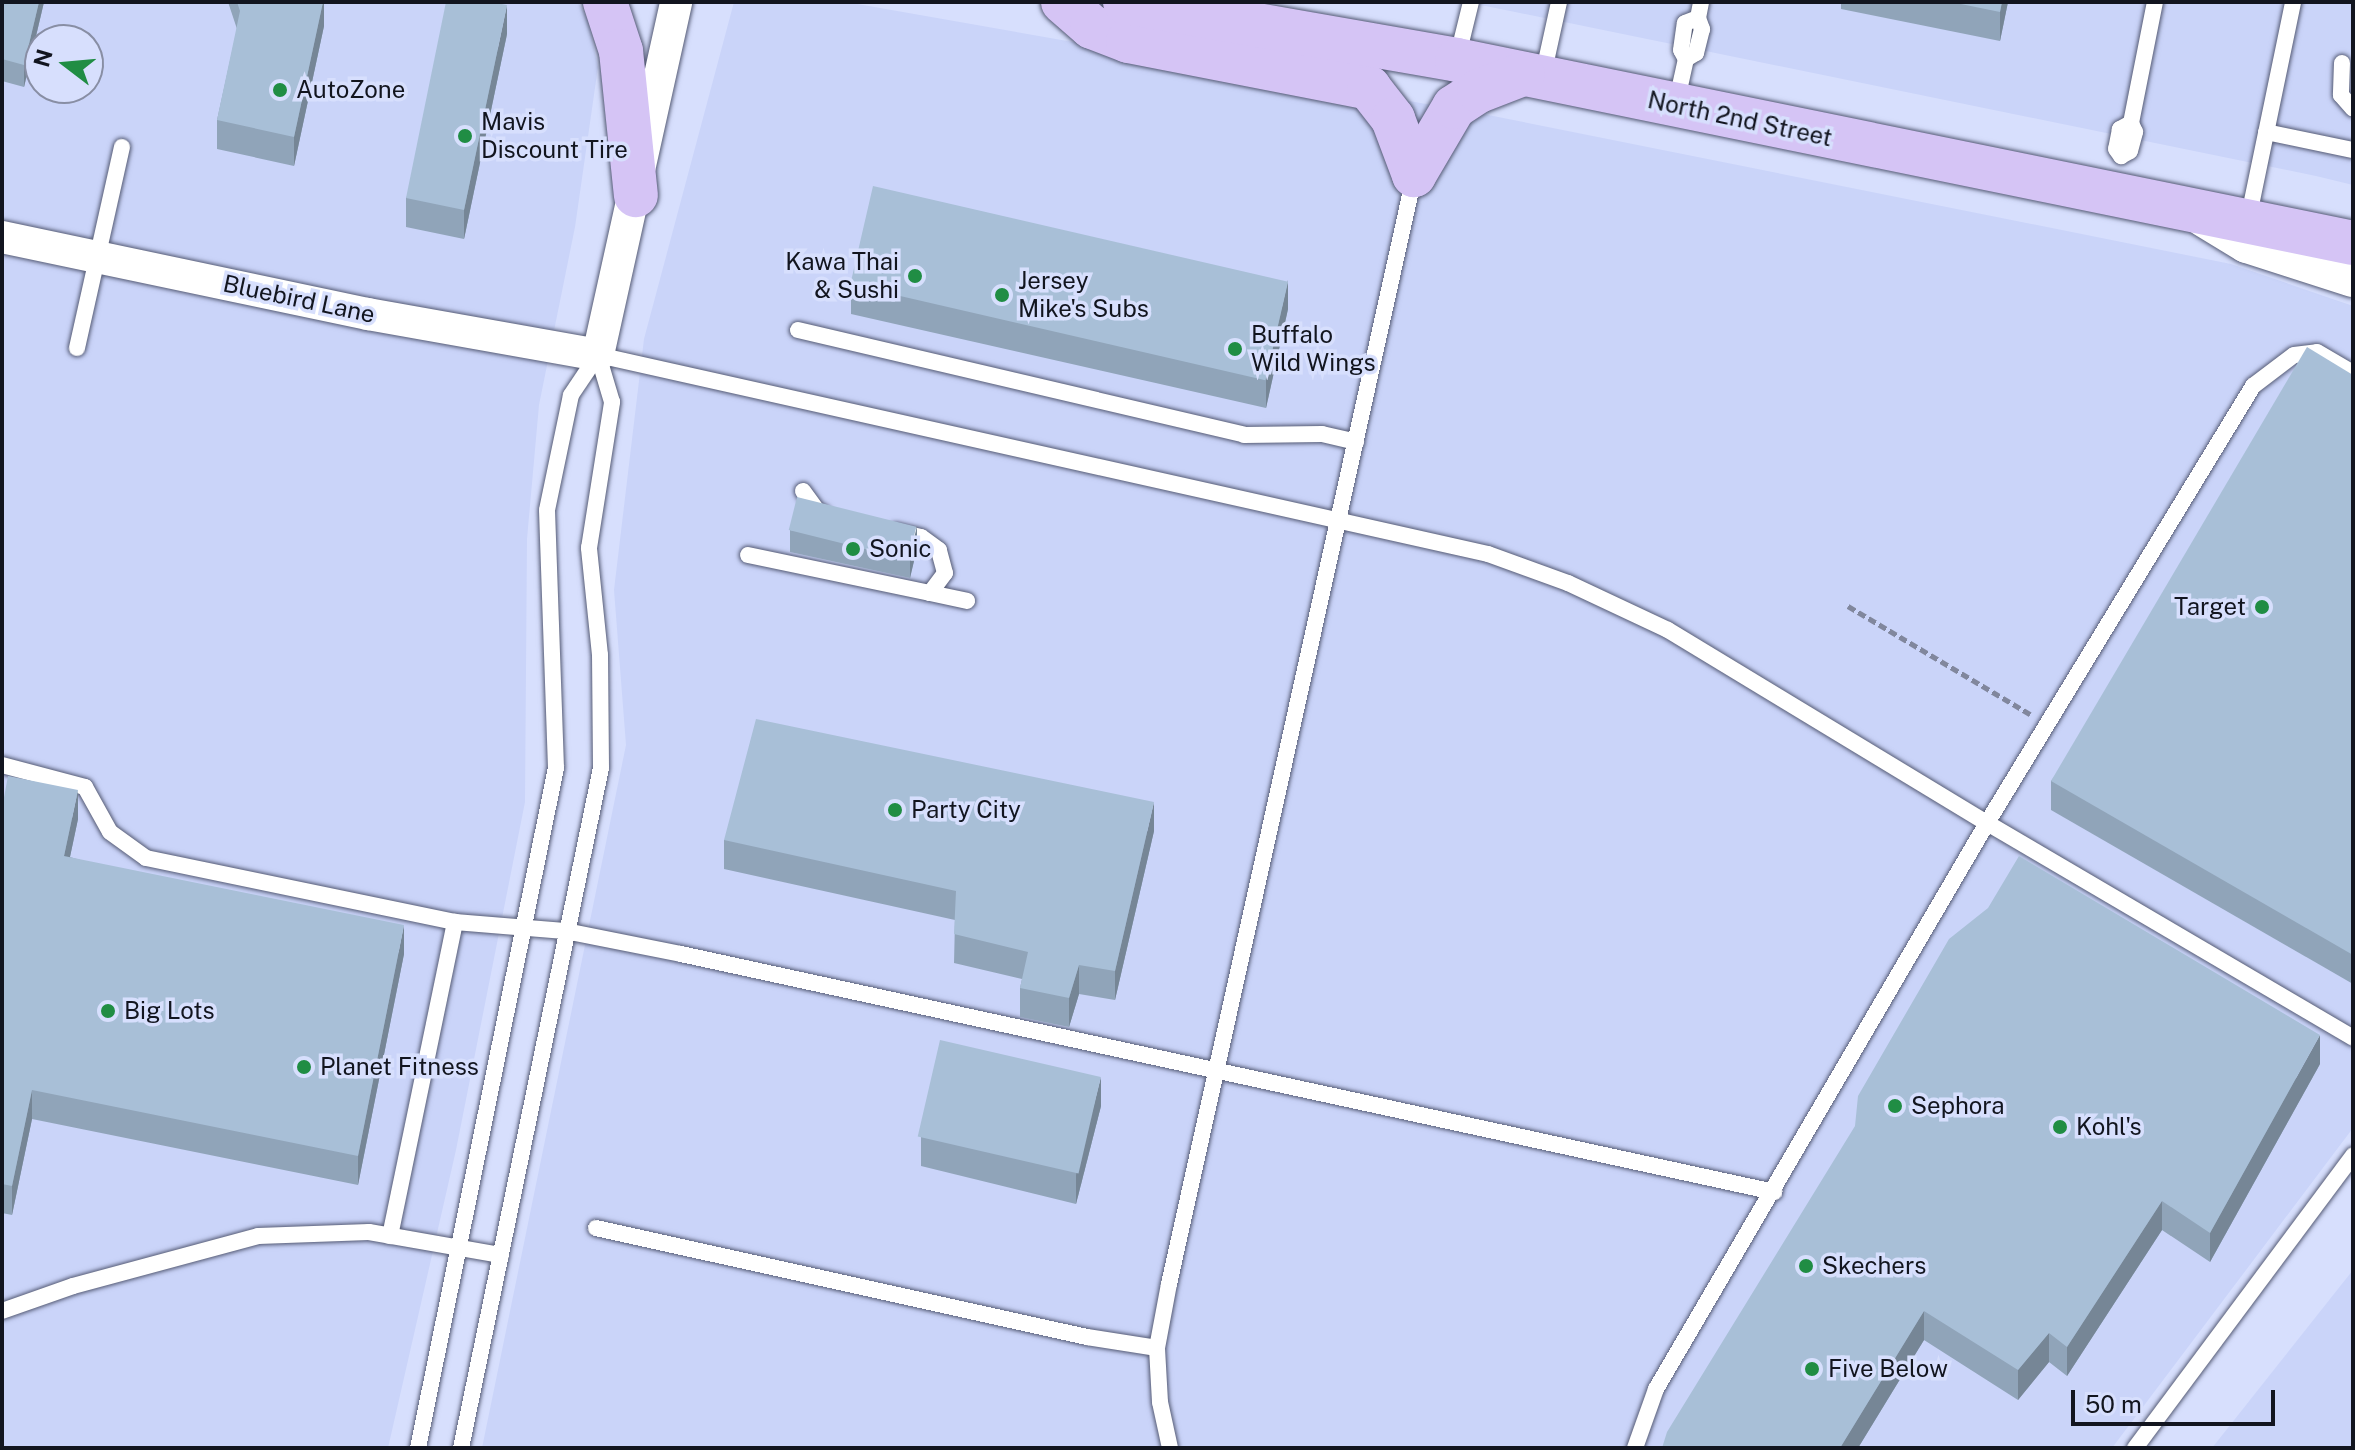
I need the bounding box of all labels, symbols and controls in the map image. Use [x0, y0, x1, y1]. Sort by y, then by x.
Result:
north arrow [24, 24, 104, 104]
text: N [28, 46, 58, 70]
place label: AutoZone [296, 76, 405, 104]
marker: AutoZone [271, 81, 289, 99]
street label: North 2nd Street [1645, 85, 1835, 153]
place label: Mavis Discount Tire [481, 108, 628, 164]
marker: Mavis Discount Tire [456, 127, 474, 145]
place label: Kawa Thai & Sushi [785, 248, 899, 304]
marker: Kawa Thai & Sushi [906, 267, 924, 285]
place label: Jersey Mike's Subs [1018, 267, 1149, 323]
street label: Bluebird Lane [220, 269, 378, 329]
marker: Jersey Mike's Subs [993, 286, 1011, 304]
place label: Buffalo Wild Wings [1251, 321, 1376, 377]
marker: Buffalo Wild Wings [1226, 340, 1244, 358]
place label: Sonic [869, 535, 931, 563]
marker: Sonic [844, 540, 862, 558]
place label: Target [2174, 593, 2246, 621]
marker: Target [2253, 598, 2271, 616]
place label: Party City [911, 796, 1021, 824]
marker: Party City [886, 801, 904, 819]
place label: Big Lots [124, 997, 215, 1025]
marker: Big Lots [99, 1002, 117, 1020]
place label: Planet Fitness [320, 1053, 479, 1081]
marker: Planet Fitness [295, 1058, 313, 1076]
place label: Sephora [1911, 1092, 2005, 1120]
marker: Sephora [1886, 1097, 1904, 1115]
place label: Kohl's [2076, 1113, 2142, 1141]
marker: Kohl's [2051, 1118, 2069, 1136]
place label: Skechers [1822, 1252, 1926, 1280]
marker: Skechers [1797, 1257, 1815, 1275]
place label: Five Below [1828, 1355, 1948, 1383]
marker: Five Below [1803, 1360, 1821, 1378]
scale bar [2075, 1374, 2279, 1424]
text: 50 m [2085, 1390, 2142, 1418]

